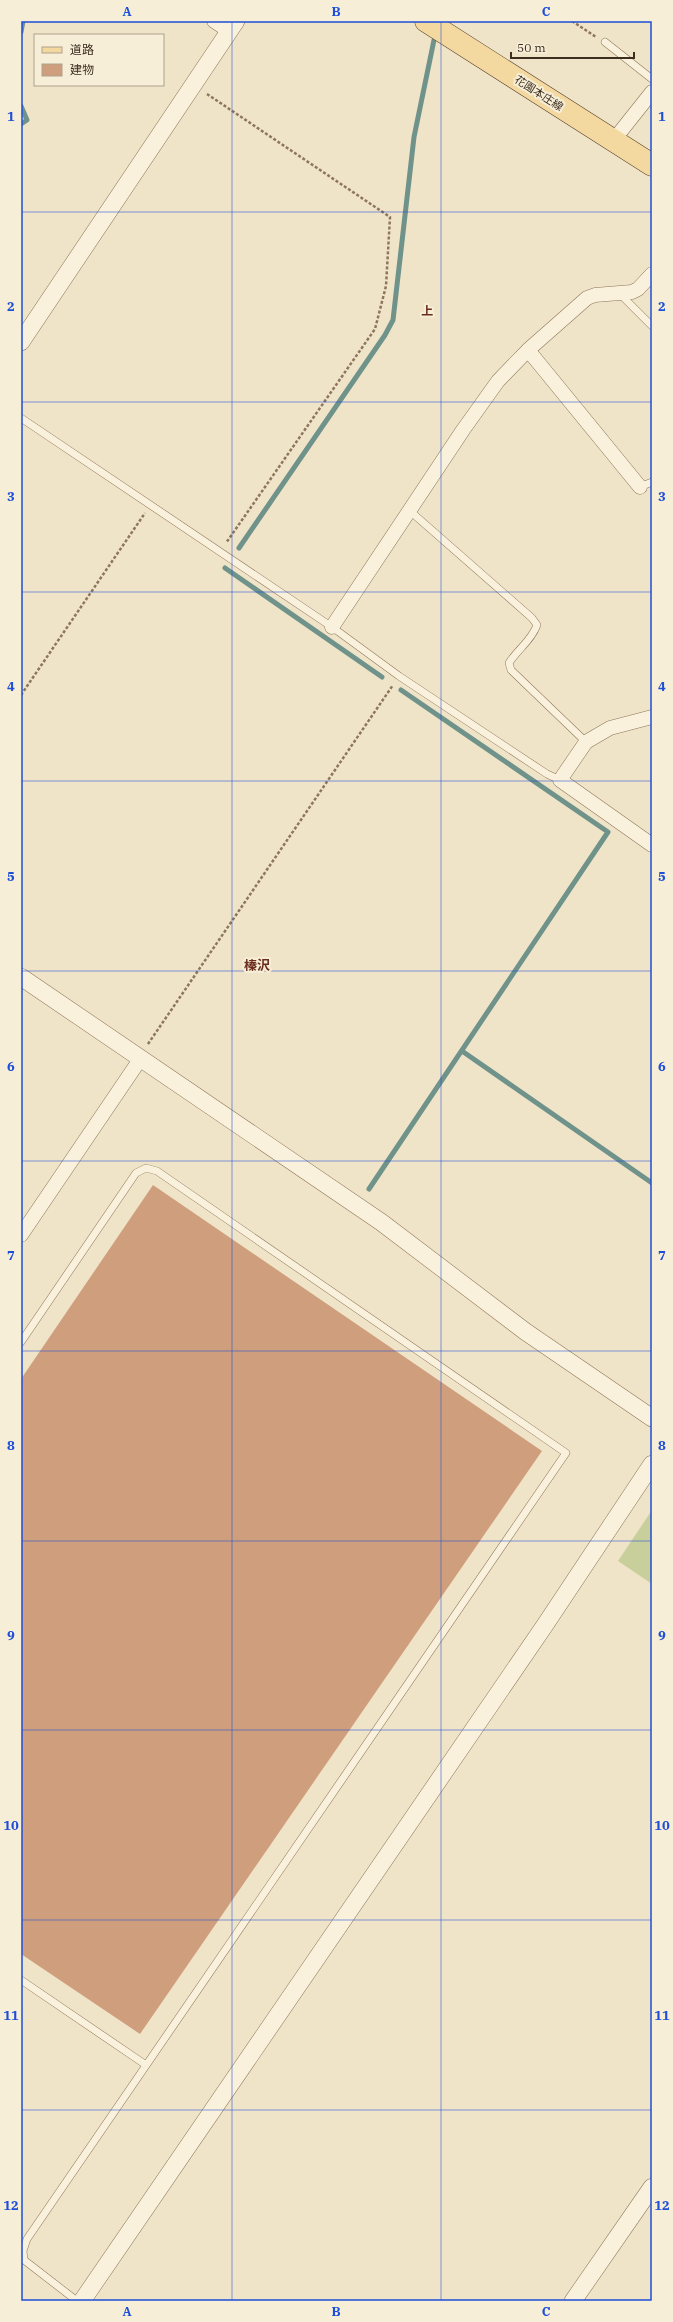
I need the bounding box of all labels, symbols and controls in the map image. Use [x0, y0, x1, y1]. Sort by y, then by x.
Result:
text: A [122, 3, 132, 20]
text: B [331, 3, 341, 20]
text: C [542, 3, 551, 20]
legend [34, 34, 164, 86]
scale bar [511, 34, 634, 60]
text: 50 m [517, 40, 546, 55]
text: 道路 [70, 42, 94, 57]
text: 建物 [70, 62, 94, 77]
street label: 花園本庄線 [512, 72, 566, 114]
text: 1 [7, 108, 15, 125]
text: 1 [658, 108, 666, 125]
text: 2 [7, 298, 15, 315]
text: 2 [658, 298, 666, 315]
district label: 上 [421, 303, 433, 318]
text: 3 [7, 488, 15, 505]
text: 3 [658, 488, 666, 505]
text: 4 [7, 678, 15, 695]
text: 4 [658, 678, 666, 695]
text: 5 [7, 868, 15, 885]
text: 5 [658, 868, 666, 885]
district label: 榛沢 [244, 957, 270, 974]
text: 6 [7, 1058, 15, 1075]
text: 6 [658, 1058, 666, 1075]
text: 7 [7, 1247, 15, 1264]
text: 7 [658, 1247, 666, 1264]
text: 8 [7, 1437, 15, 1454]
text: 8 [658, 1437, 666, 1454]
text: 9 [7, 1627, 15, 1644]
text: 9 [658, 1627, 666, 1644]
text: 10 [3, 1817, 19, 1834]
text: 10 [654, 1817, 670, 1834]
text: 11 [3, 2007, 19, 2024]
text: 11 [654, 2007, 670, 2024]
text: 12 [3, 2197, 19, 2214]
text: 12 [654, 2197, 670, 2214]
text: A [122, 2303, 132, 2320]
text: B [331, 2303, 341, 2320]
text: C [542, 2303, 551, 2320]

